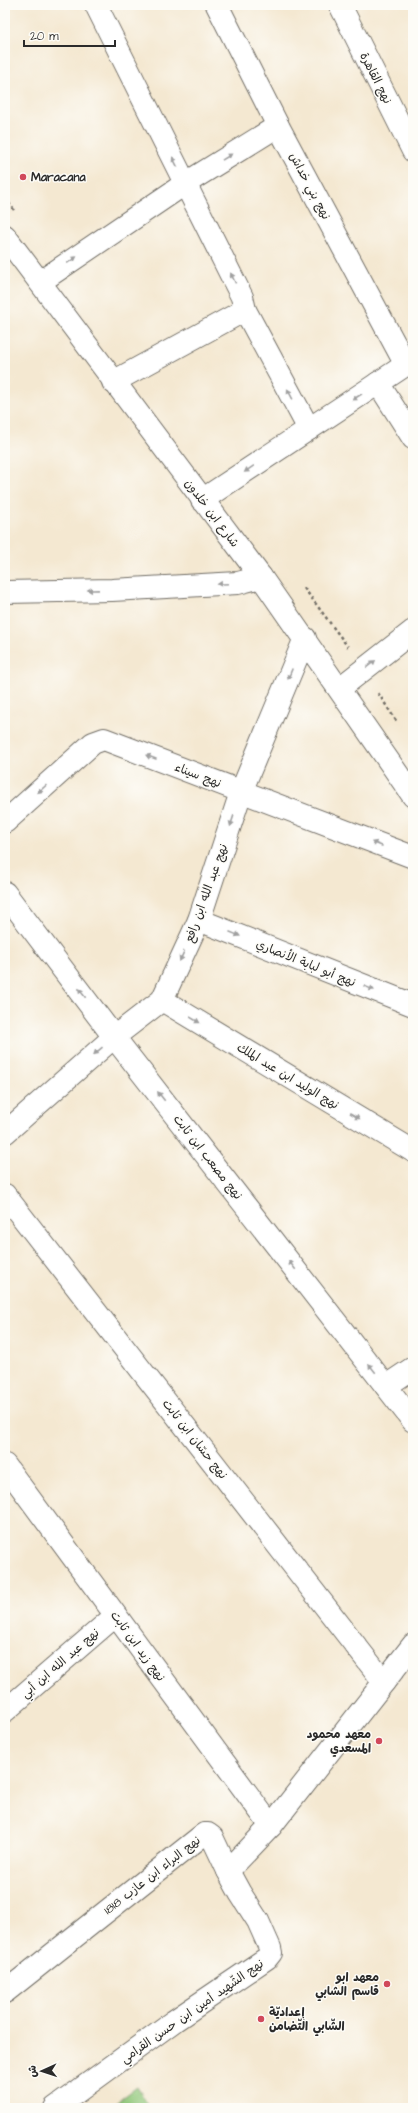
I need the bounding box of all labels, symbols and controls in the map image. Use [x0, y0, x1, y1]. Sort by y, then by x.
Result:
scale bar [24, 22, 115, 48]
text: 20 m [30, 28, 59, 45]
street label: نهج القاهرة [355, 50, 396, 107]
street label: نهج بني خداش [283, 150, 334, 224]
one-way arrow [221, 154, 233, 161]
one-way arrow [172, 156, 178, 168]
place label: Maracana [31, 169, 86, 186]
marker: Maracana [18, 172, 28, 182]
one-way arrow [67, 257, 78, 264]
one-way arrow [230, 272, 236, 284]
one-way arrow [287, 388, 293, 400]
one-way arrow [352, 393, 362, 401]
one-way arrow [243, 465, 254, 473]
street label: شارع ابن خلدون [180, 476, 243, 551]
one-way arrow [217, 580, 229, 587]
one-way arrow [86, 587, 99, 593]
one-way arrow [365, 660, 376, 668]
one-way arrow [287, 668, 293, 679]
one-way arrow [144, 753, 156, 759]
street label: نهج سيناء [172, 759, 224, 792]
one-way arrow [38, 784, 47, 793]
one-way arrow [229, 815, 235, 827]
one-way arrow [370, 840, 382, 846]
street label: نهج عبد الله ابن رافع [181, 841, 232, 945]
one-way arrow [229, 932, 241, 938]
street label: نهج أبو لبابة الأنصاري [253, 936, 358, 991]
one-way arrow [179, 950, 185, 961]
one-way arrow [363, 985, 375, 991]
one-way arrow [77, 988, 86, 999]
one-way arrow [189, 1016, 201, 1023]
street label: نهج الوليد ابن عبد الملك [233, 1039, 342, 1114]
one-way arrow [93, 1046, 104, 1055]
one-way arrow [156, 1091, 165, 1102]
street label: نهج مصعب ابن ثابت [169, 1111, 246, 1203]
one-way arrow [350, 1112, 360, 1120]
one-way arrow [288, 1260, 296, 1271]
one-way arrow [368, 1363, 376, 1373]
street label: نهج حسّان ابن ثابت [158, 1396, 231, 1483]
street label: نهج زيد ابن ثابت [106, 1608, 169, 1685]
street label: نهج عبد الله ابن أبي [17, 1625, 105, 1704]
place label: معهد محمود المسعدي [307, 1726, 371, 1757]
marker: معهد محمود المسعدي [374, 1736, 384, 1746]
street label: نهج البراء ابن عازب 1818 [100, 1832, 204, 1919]
street label: نهج الشّهيد أمين ابن حسن القرامي [117, 1955, 268, 2069]
place label: معهد ابو قاسم الشابي [315, 1969, 379, 2002]
marker: معهد ابو قاسم الشابي [382, 1979, 392, 1989]
place label: إعداديّة الشّابي التّضامن [269, 2004, 344, 2037]
marker: إعداديّة الشّابي التّضامن [256, 2014, 266, 2024]
north arrow [22, 2051, 62, 2091]
text: ش [25, 2065, 40, 2078]

